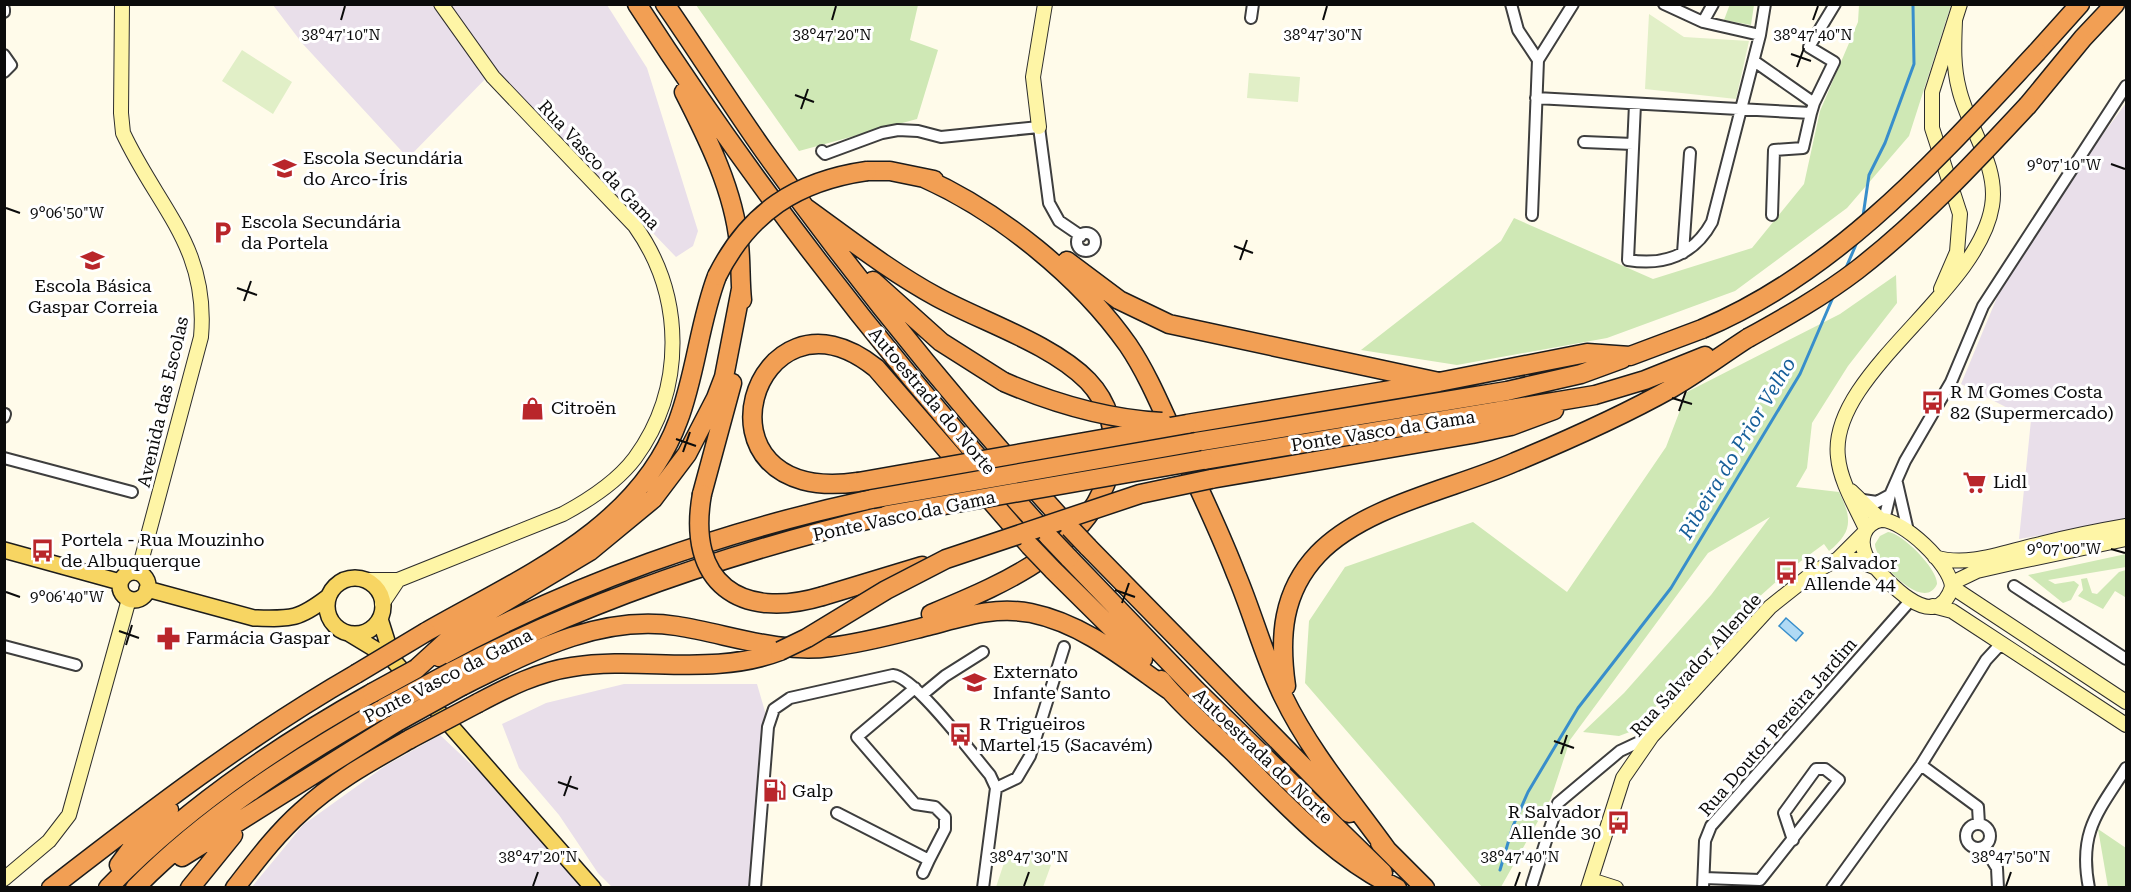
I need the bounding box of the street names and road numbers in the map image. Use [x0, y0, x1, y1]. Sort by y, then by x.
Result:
street label: Rua Vasco da Gama [534, 96, 665, 234]
street label: Avenida das Escolas [133, 314, 192, 489]
street label: Autoestrada do Norte [865, 323, 1000, 479]
street label: Ponte Vasco da Gama [1289, 406, 1477, 455]
street label: Ponte Vasco da Gama [811, 486, 997, 545]
street label: Rua Salvador Allende [1626, 589, 1766, 741]
street label: Ponte Vasco da Gama [360, 624, 536, 727]
street label: Rua Doutor Pereira Jardim [1694, 633, 1861, 820]
street label: Autoestrada do Norte [1189, 684, 1337, 828]

